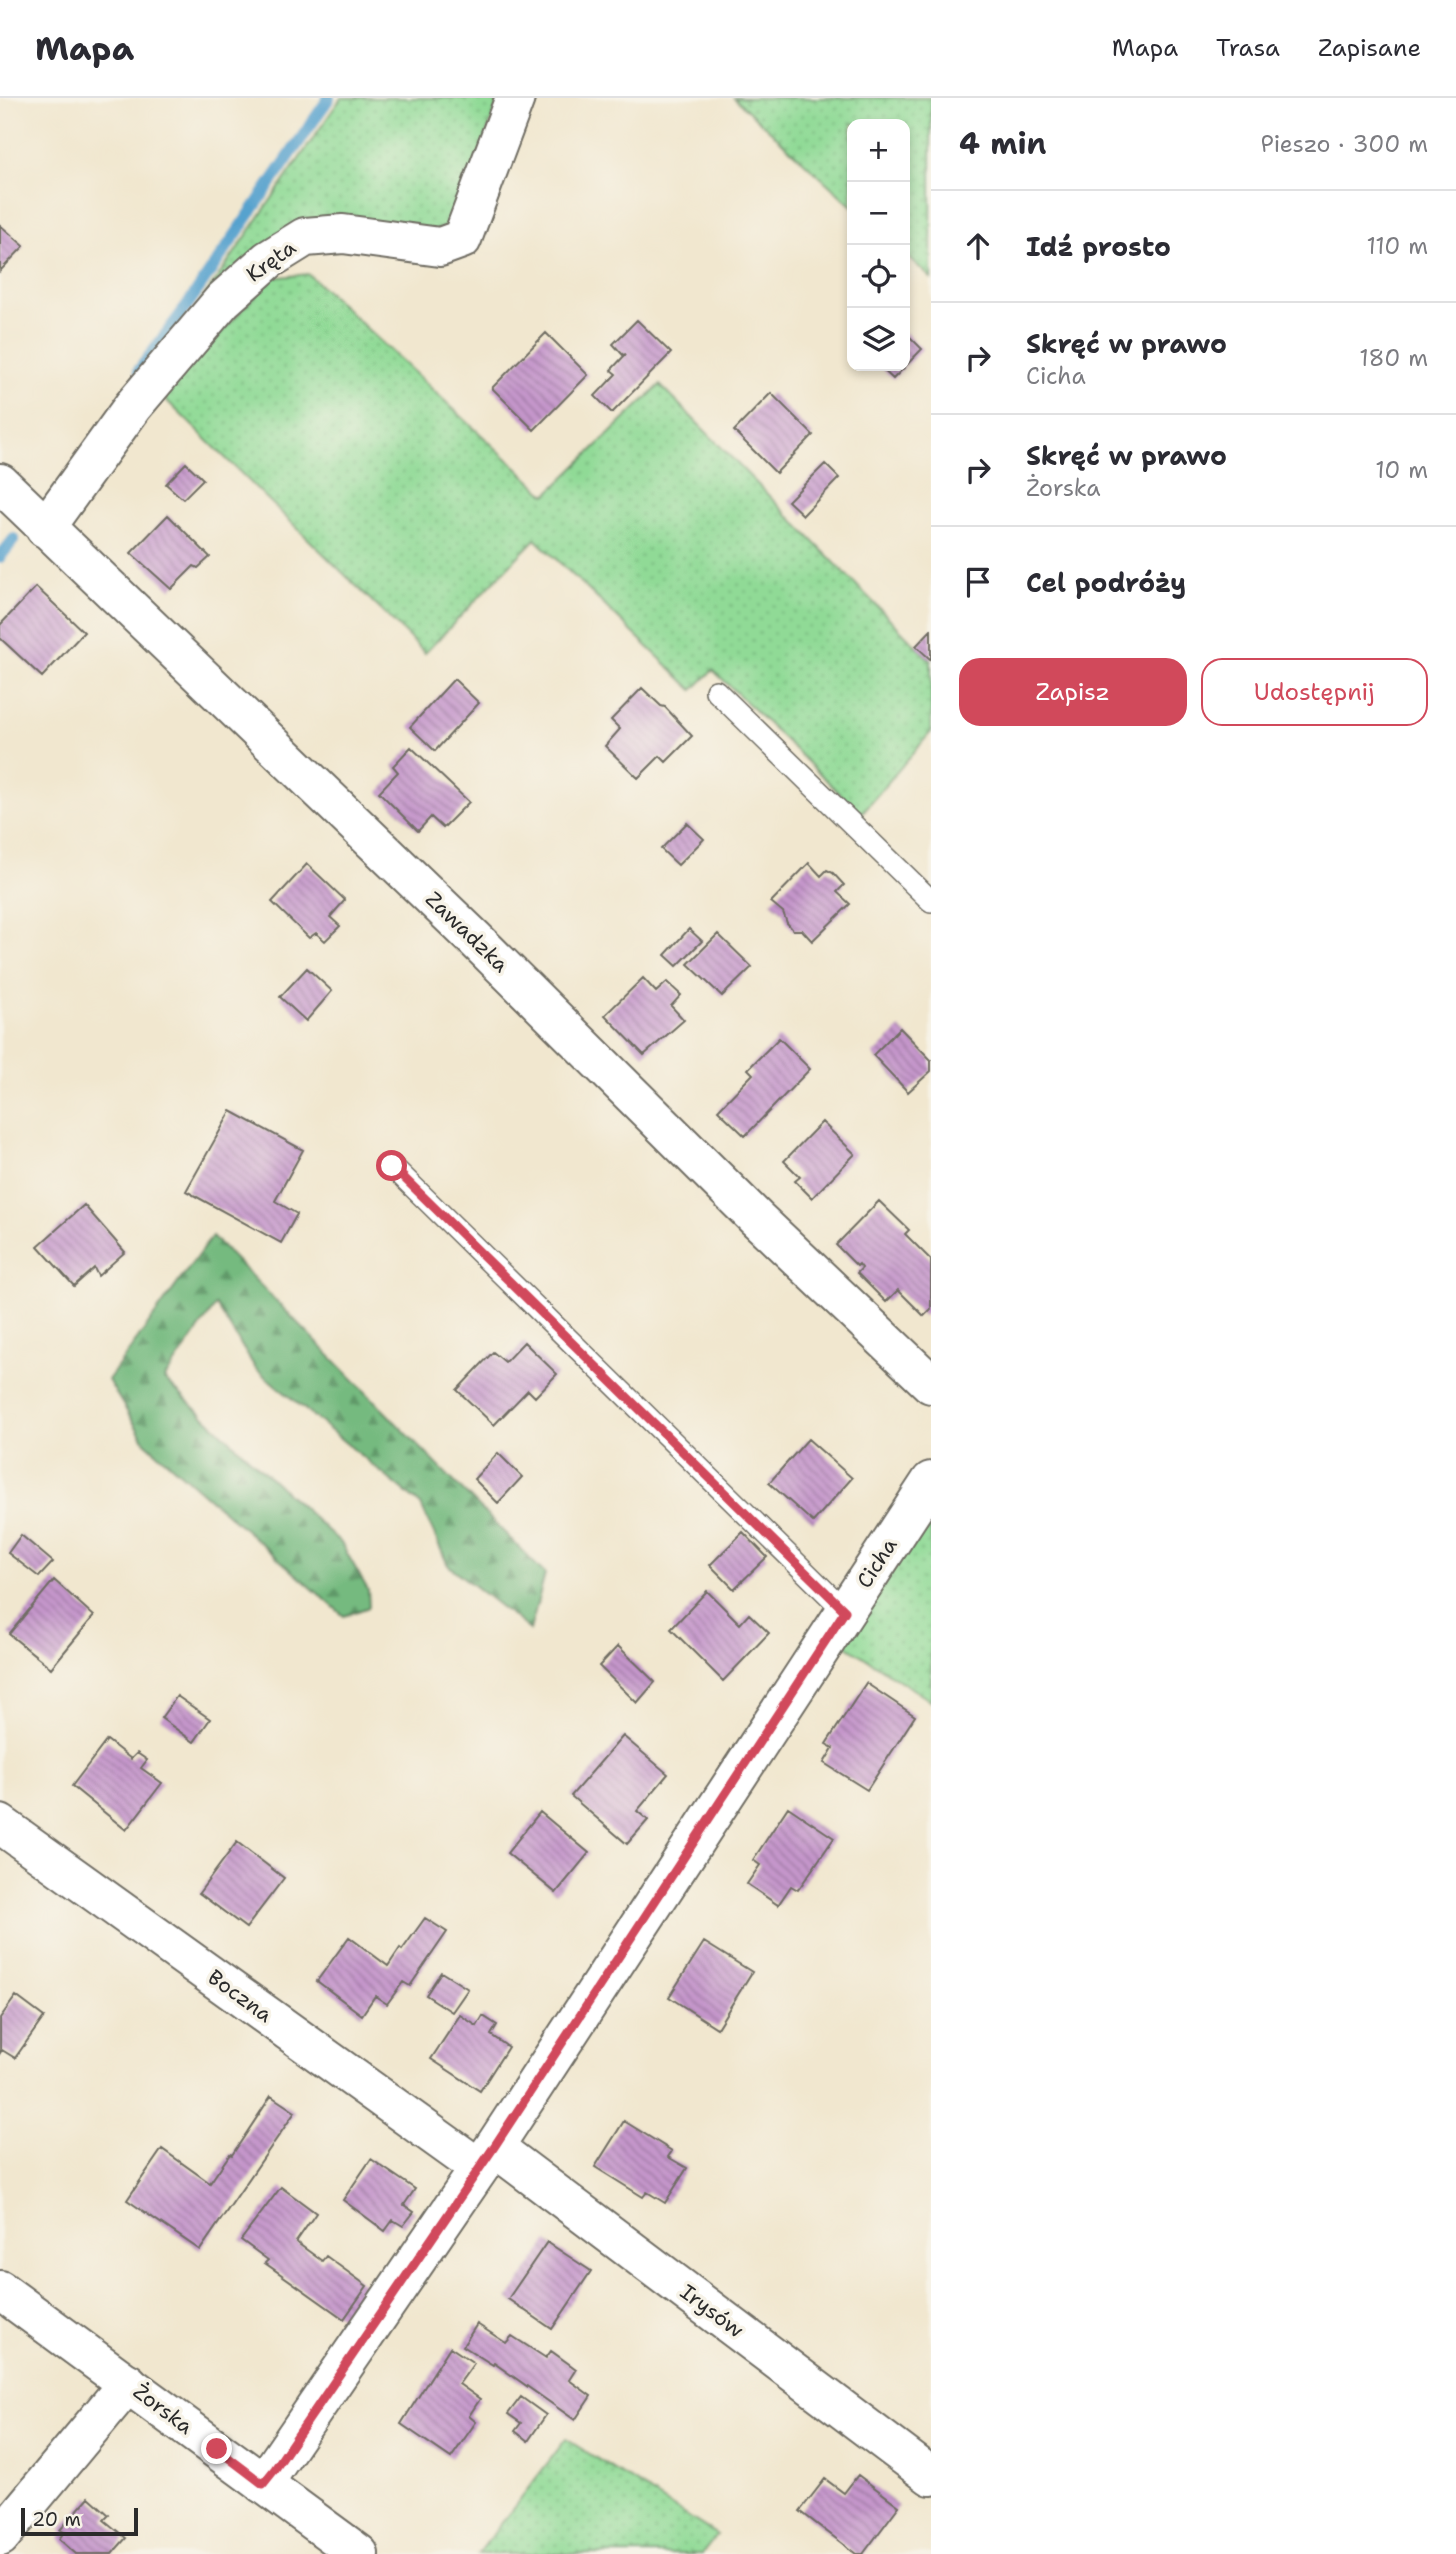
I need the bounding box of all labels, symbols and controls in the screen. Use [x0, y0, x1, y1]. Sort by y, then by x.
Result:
text: Mapa [35, 26, 134, 71]
text: Mapa [1112, 32, 1178, 64]
text: Trasa [1216, 32, 1280, 64]
text: Zapisane [1318, 32, 1421, 64]
map controls [847, 119, 910, 371]
button: + [847, 119, 910, 182]
text: 4 min [959, 123, 1046, 164]
text: Pieszo · 300 m [1261, 129, 1428, 159]
button: − [847, 182, 910, 245]
icon: ahead [959, 227, 997, 265]
text: Idź prosto [1026, 229, 1171, 264]
text: 110 m [1366, 231, 1428, 261]
street label: Kręta [241, 234, 301, 288]
button: locate [847, 245, 910, 308]
button: layers [847, 308, 910, 371]
text: Skręć w prawo [1026, 326, 1227, 361]
icon: right [959, 339, 997, 377]
text: 180 m [1359, 343, 1428, 373]
text: Cicha [1026, 361, 1086, 391]
text: Skręć w prawo [1026, 438, 1227, 473]
icon: right [959, 451, 997, 489]
text: 10 m [1375, 455, 1428, 485]
text: Żorska [1026, 473, 1101, 503]
icon: arrive [959, 563, 997, 601]
text: Cel podróży [1026, 565, 1186, 600]
button: Zapisz [959, 658, 1187, 726]
button: Udostępnij [1201, 658, 1428, 726]
street label: Zawadzka [419, 885, 515, 979]
route start [376, 1150, 407, 1181]
street label: Cicha [850, 1533, 904, 1593]
street label: Boczna [202, 1963, 278, 2029]
street label: Irysów [674, 2278, 750, 2344]
street label: Żorska [127, 2377, 199, 2441]
route end [201, 2433, 232, 2464]
scale bar [21, 2505, 138, 2537]
text: 20 m [32, 2507, 81, 2532]

